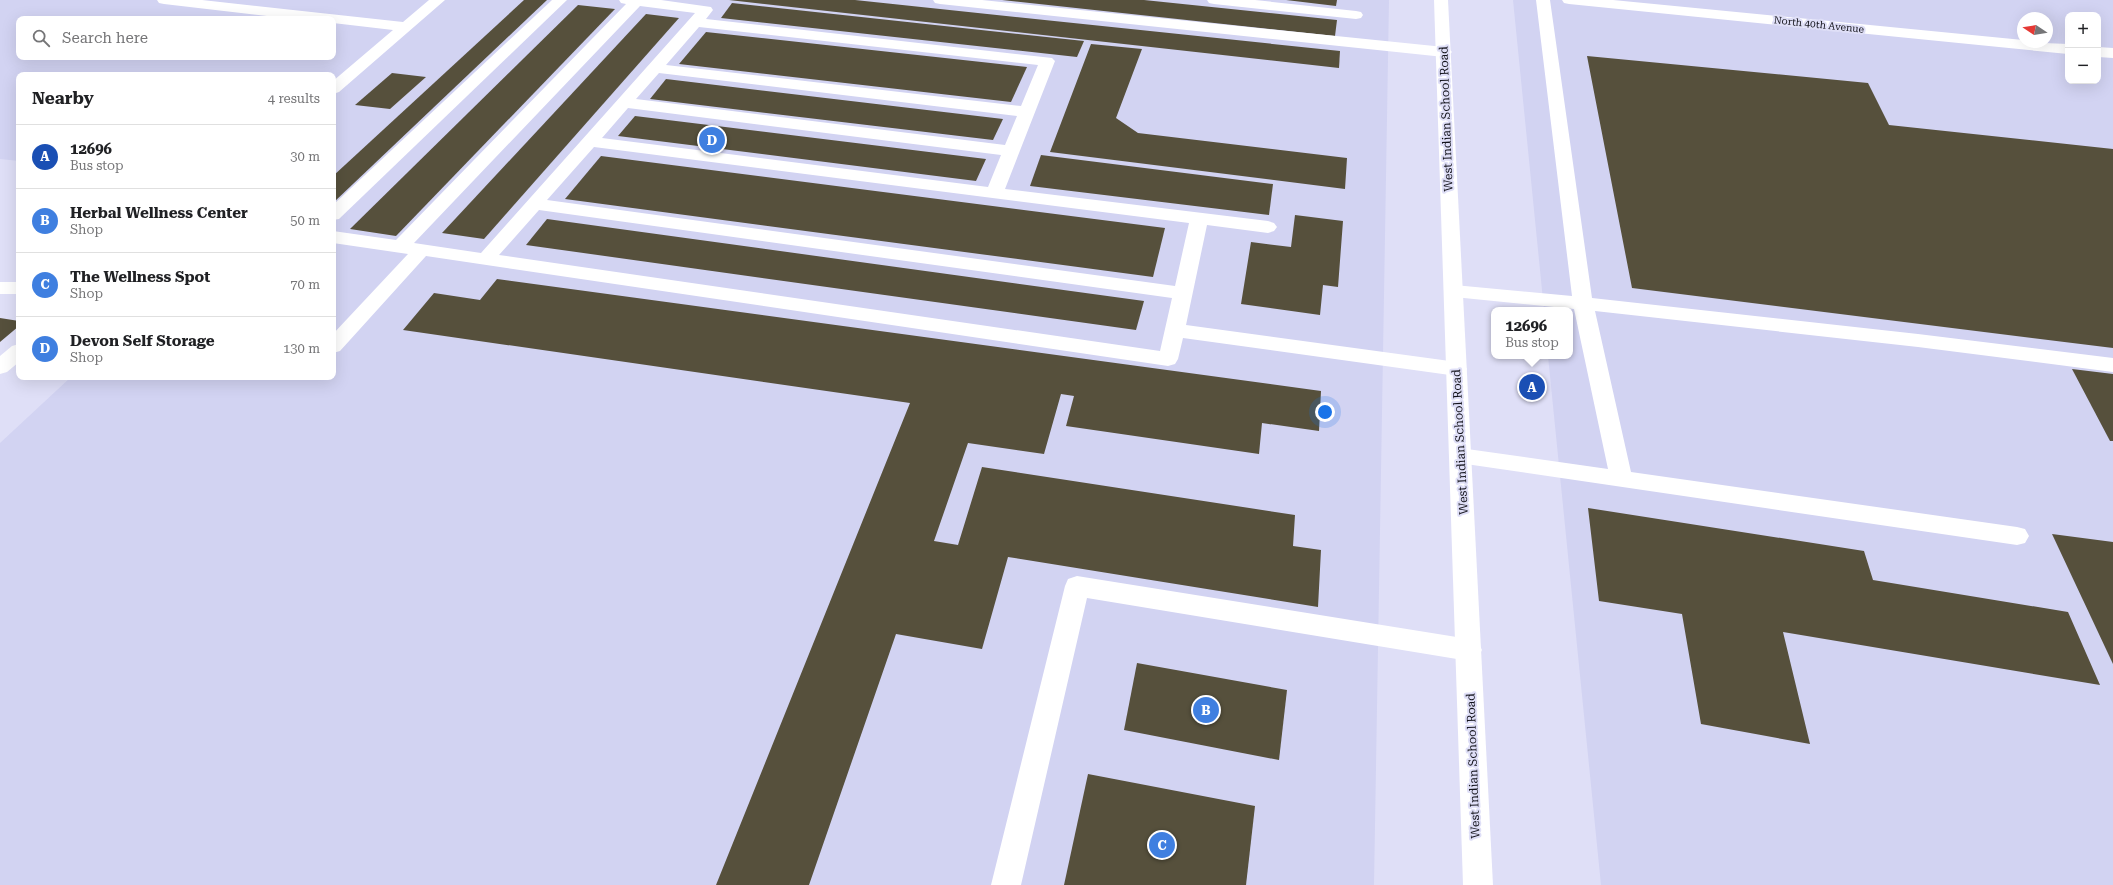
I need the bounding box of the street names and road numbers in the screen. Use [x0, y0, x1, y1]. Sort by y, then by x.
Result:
street label: North 40th Avenue [1773, 14, 1865, 35]
street label: West Indian School Road [1436, 46, 1456, 192]
street label: West Indian School Road [1449, 369, 1471, 515]
street label: West Indian School Road [1463, 693, 1483, 839]

